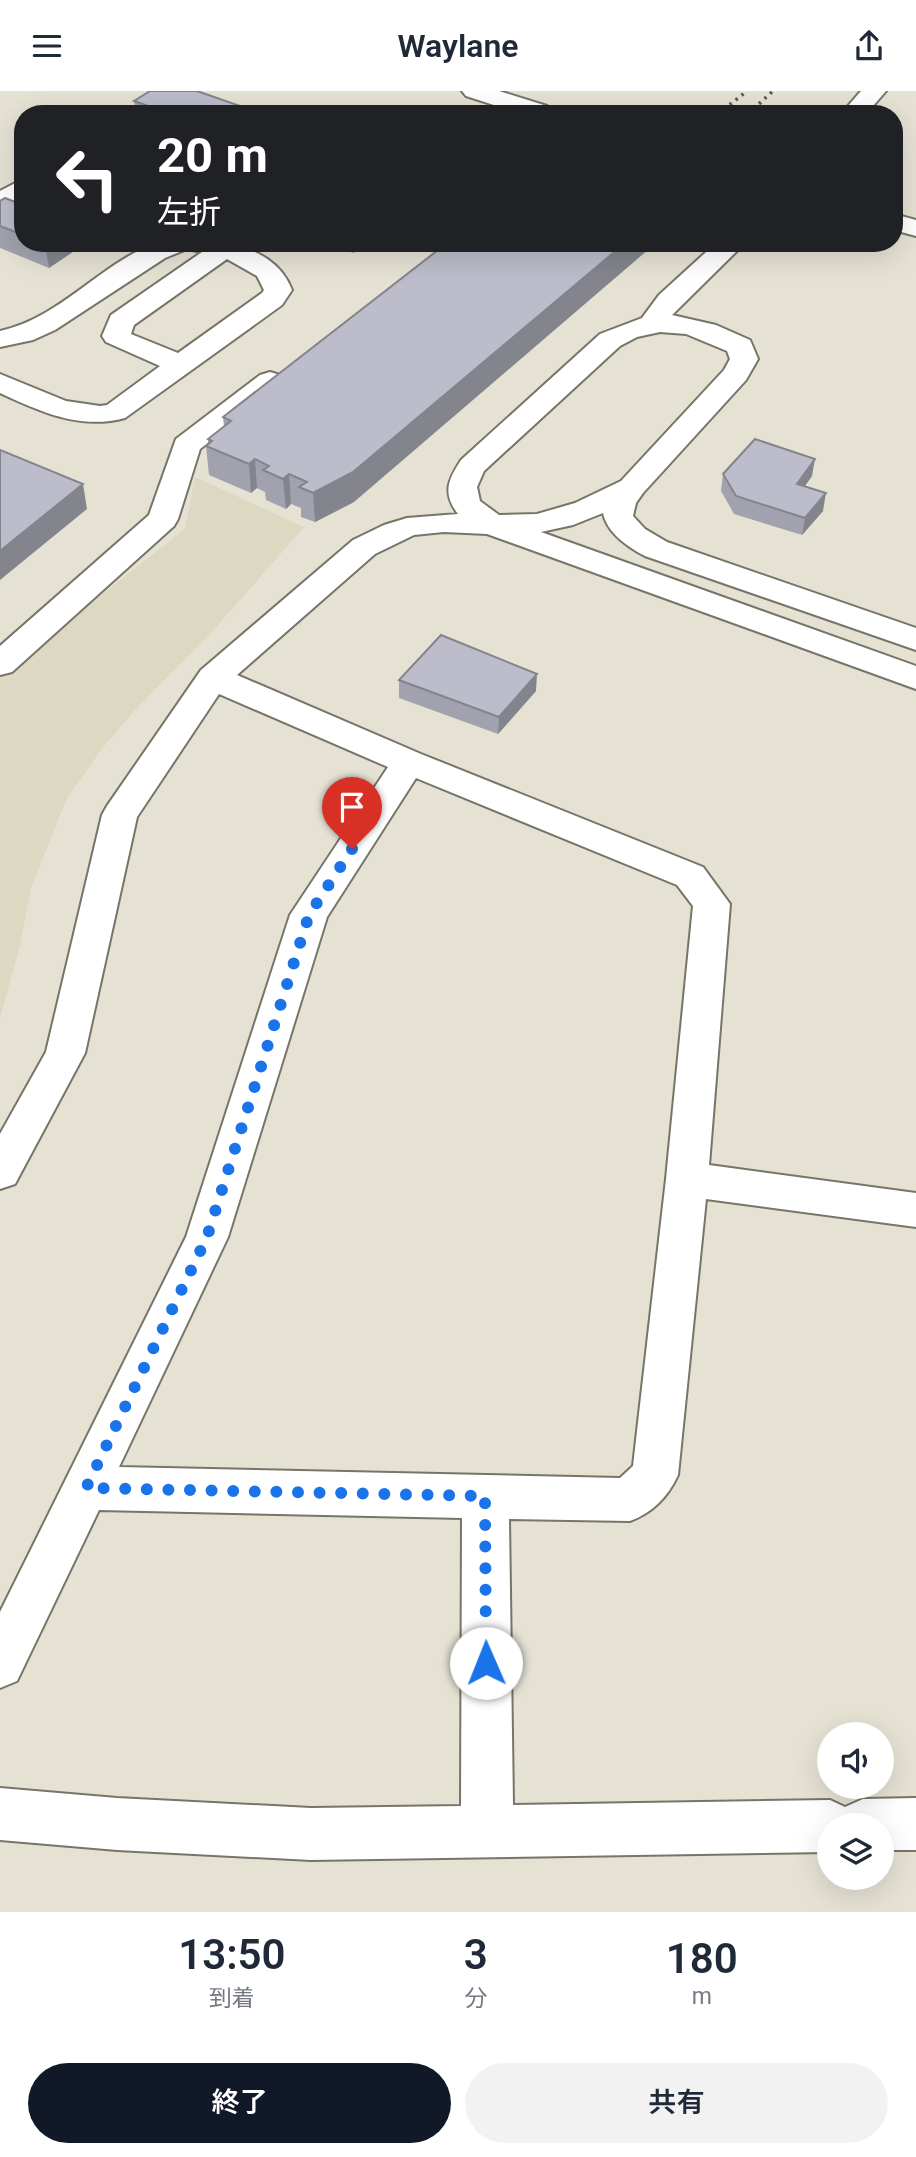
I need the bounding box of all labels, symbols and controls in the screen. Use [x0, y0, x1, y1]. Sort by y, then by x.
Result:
icon: menu [28, 27, 66, 65]
text: Waylane [397, 27, 519, 65]
icon: share [850, 27, 888, 65]
text: 20 m [157, 127, 268, 184]
icon: left [42, 133, 133, 224]
text: 左折 [157, 193, 221, 231]
pin [322, 777, 382, 849]
icon: arrive [333, 788, 371, 826]
position arrow [449, 1626, 523, 1700]
map controls [817, 1722, 894, 1890]
button: sound [817, 1722, 894, 1799]
button: layers [817, 1813, 894, 1890]
text: 13:50 [178, 1930, 286, 1979]
text: 3 [464, 1930, 488, 1979]
text: 180 [666, 1934, 738, 1983]
text: m [692, 1983, 712, 2010]
text: 到着 [209, 1985, 255, 2012]
text: 分 [464, 1985, 487, 2012]
button: 終了 [28, 2063, 451, 2143]
button: 共有 [465, 2063, 888, 2143]

